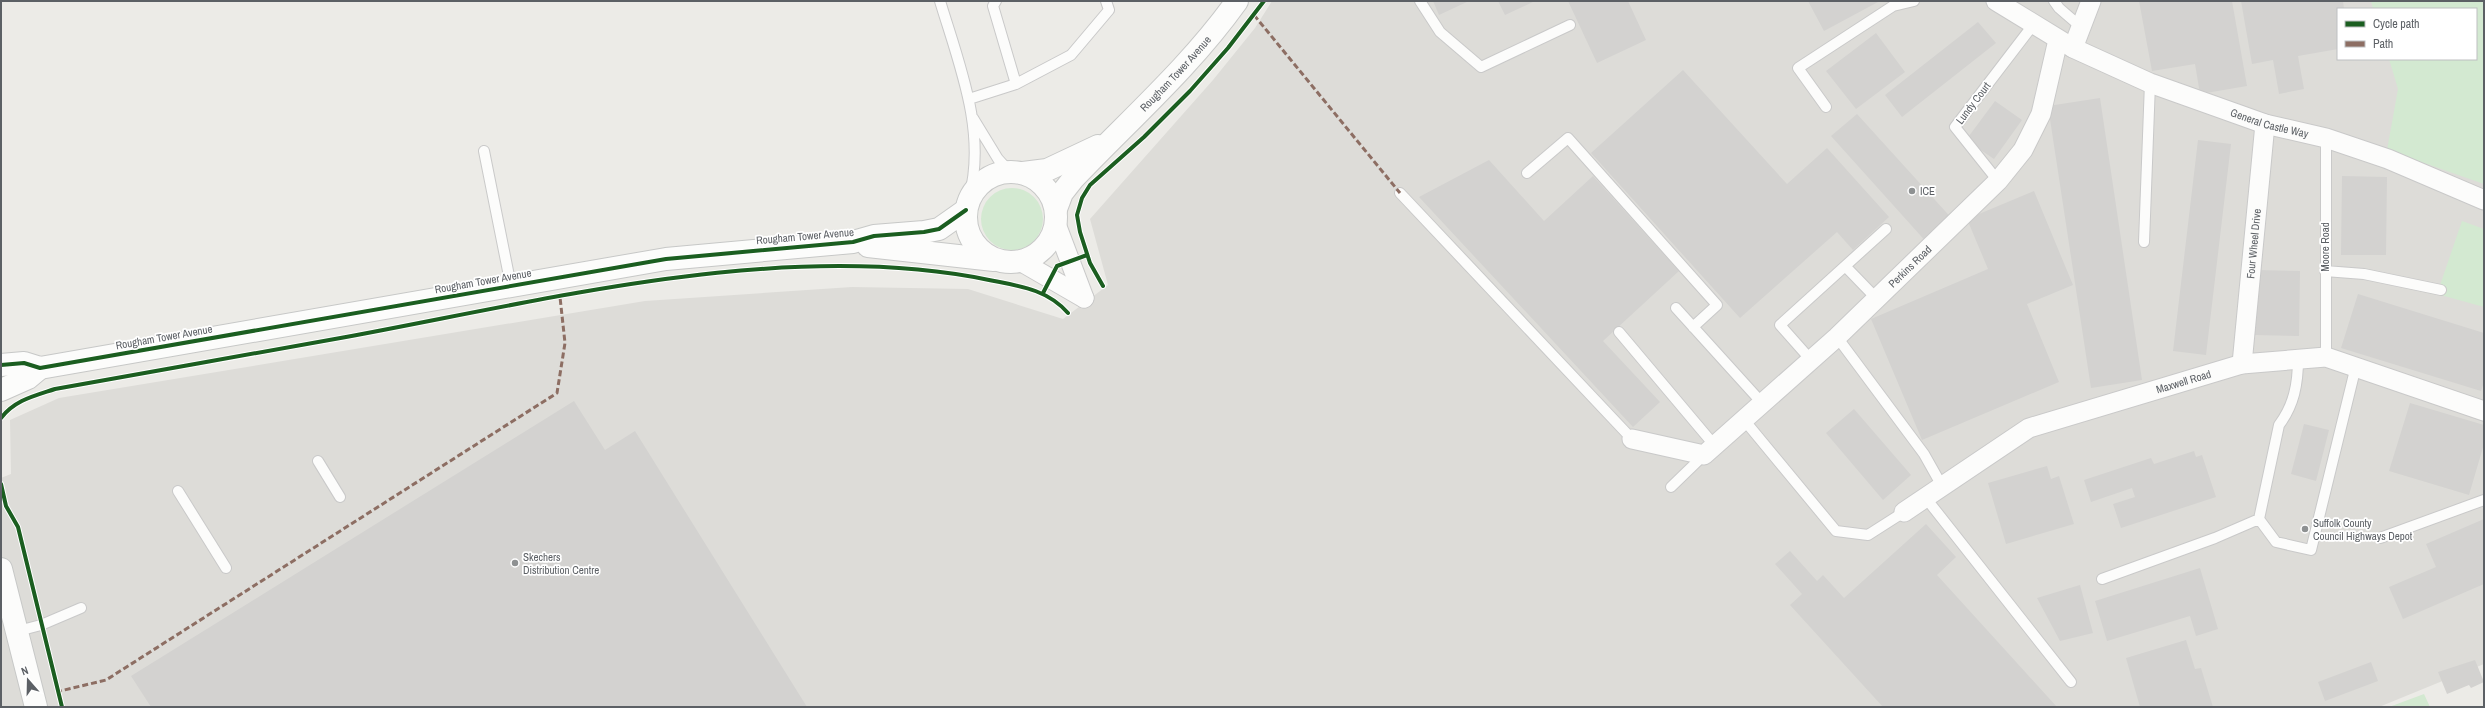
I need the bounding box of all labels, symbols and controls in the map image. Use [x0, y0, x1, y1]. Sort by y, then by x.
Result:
legend [2337, 8, 2477, 60]
text: Cycle path [2373, 16, 2420, 32]
street label: Rougham Tower Avenue [1137, 33, 1214, 114]
text: Path [2373, 36, 2393, 52]
street label: Lundy Court [1953, 79, 1994, 127]
street label: General Castle Way [2229, 105, 2310, 141]
place label: ICE [1920, 184, 1935, 198]
marker: ICE [1907, 186, 1917, 196]
street label: Four Wheel Drive [2243, 208, 2264, 279]
street label: Moore Road [2318, 222, 2332, 272]
street label: Rougham Tower Avenue [756, 225, 854, 247]
street label: Perkins Road [1885, 242, 1934, 290]
street label: Rougham Tower Avenue [434, 266, 532, 296]
street label: Rougham Tower Avenue [115, 322, 213, 352]
street label: Maxwell Road [2154, 367, 2213, 396]
place label: Suffolk County Council Highways Depot [2313, 516, 2413, 543]
marker: Suffolk County Council Highways Depot [2300, 524, 2310, 534]
place label: Skechers Distribution Centre [523, 550, 599, 577]
marker: Skechers Distribution Centre [510, 558, 520, 568]
north arrow [8, 660, 48, 700]
text: N [19, 663, 30, 678]

